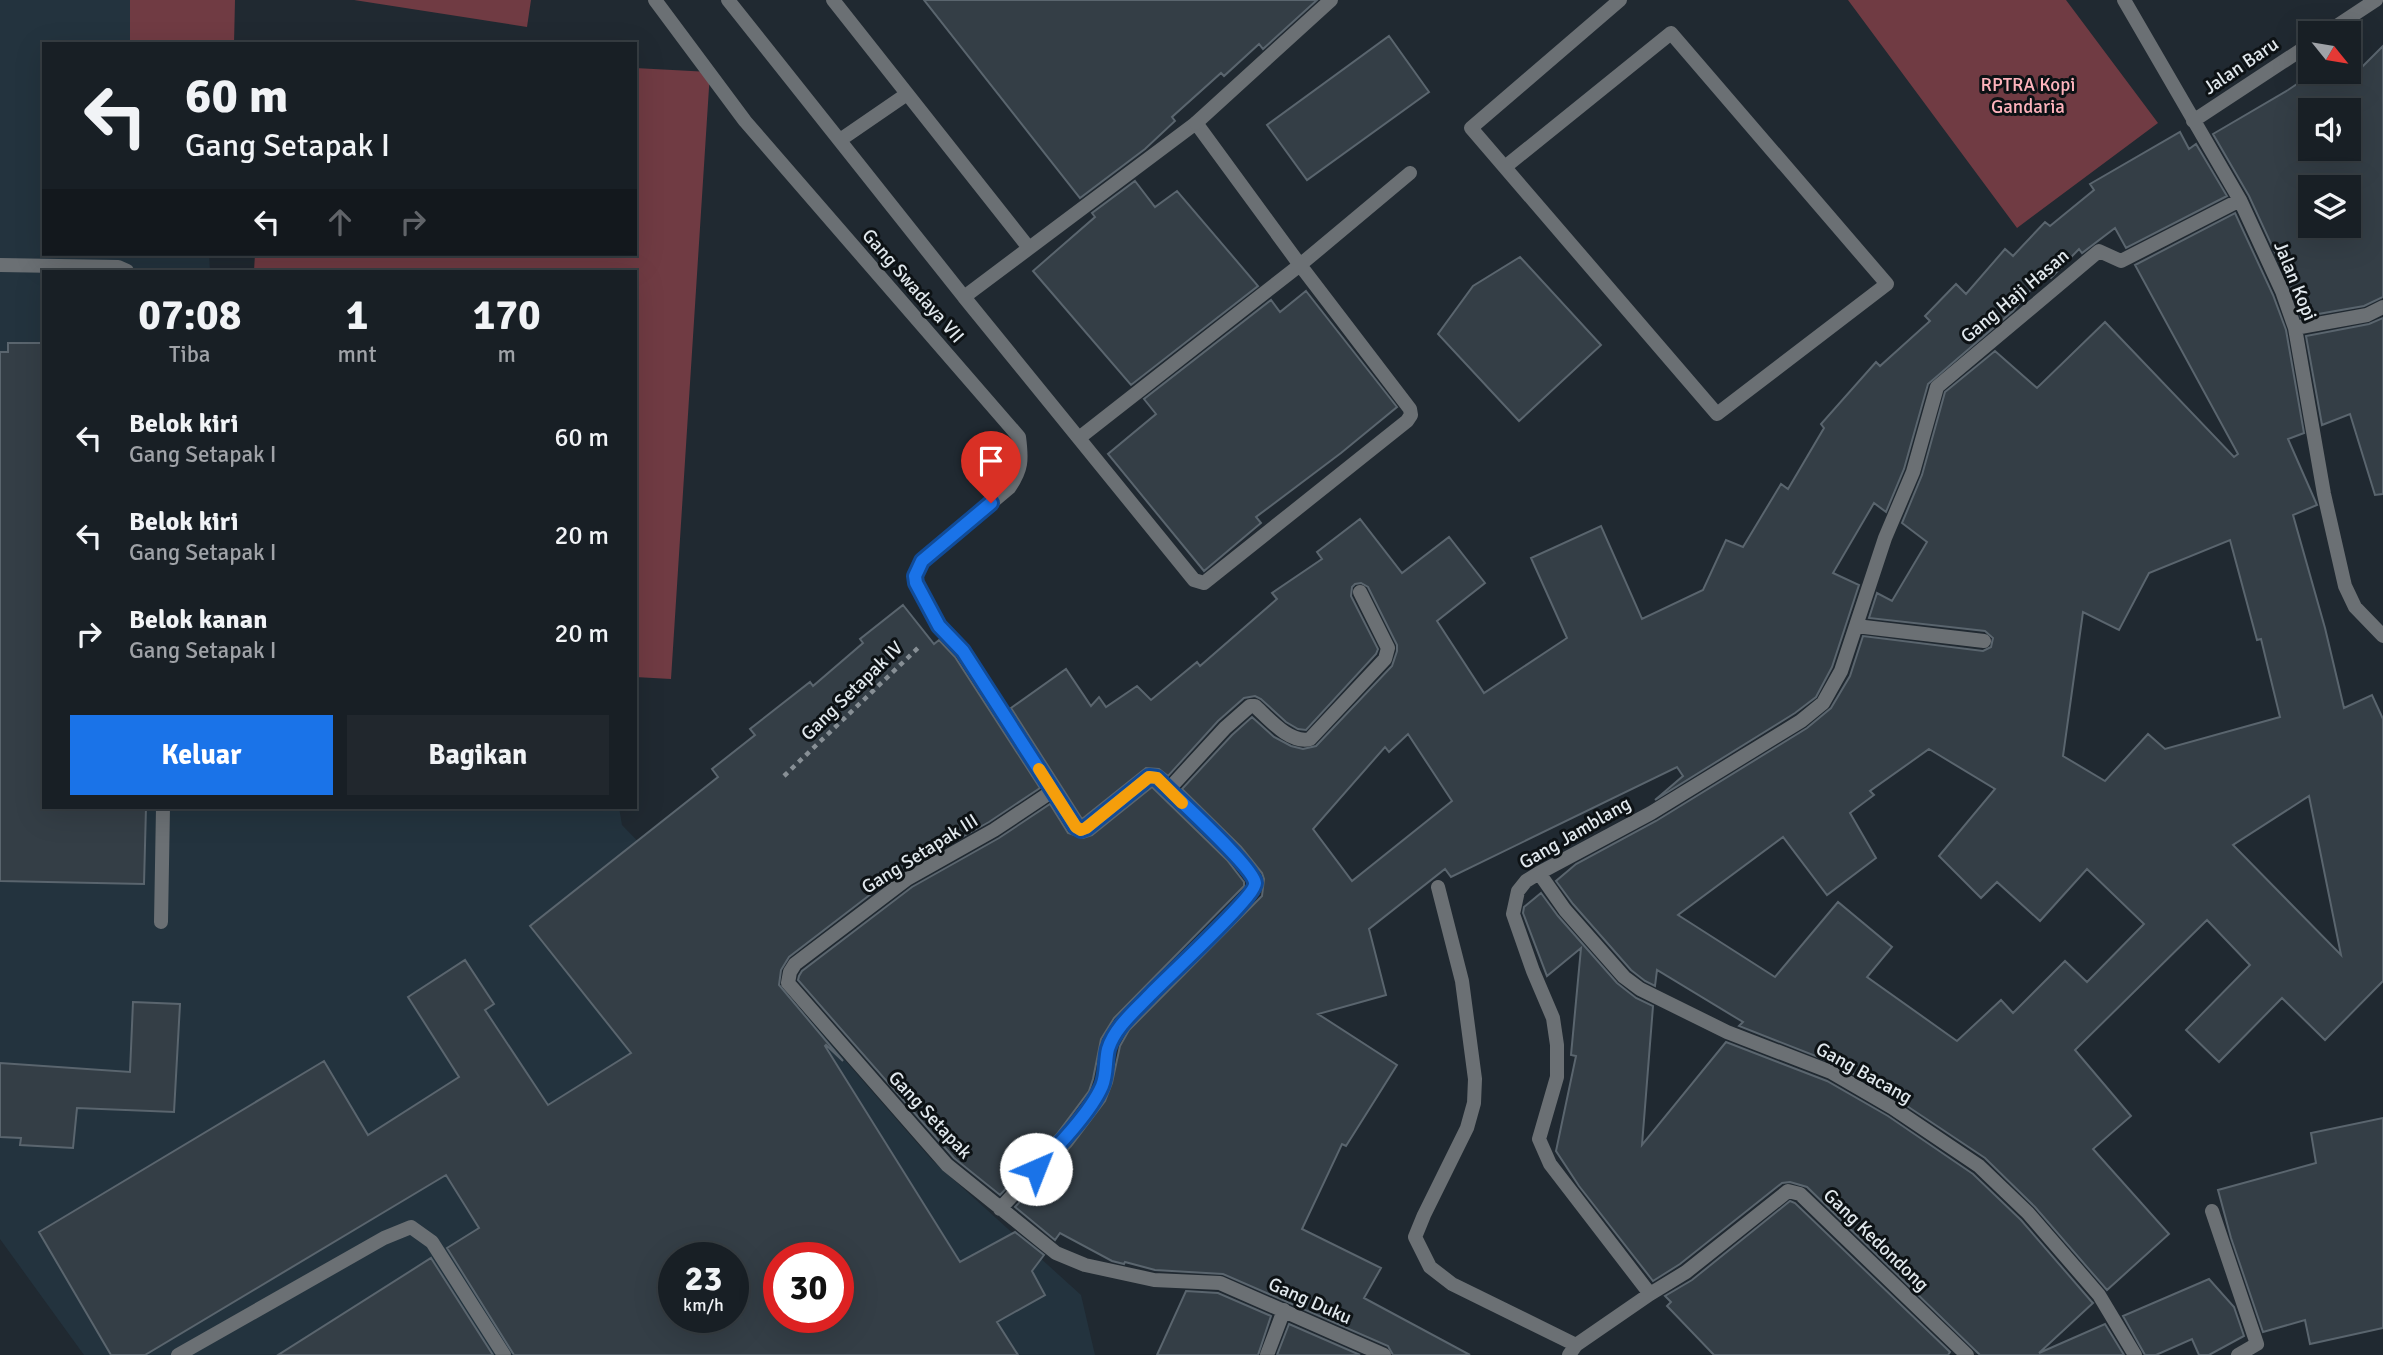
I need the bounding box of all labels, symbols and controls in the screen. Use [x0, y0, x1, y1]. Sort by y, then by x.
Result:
north arrow [2298, 21, 2361, 84]
map controls [2298, 21, 2361, 238]
street label: Jalan Baru [2199, 32, 2283, 100]
text: 60 m [185, 66, 288, 126]
icon: left [70, 70, 161, 161]
park label: RPTRA Kopi Gandaria [1981, 73, 2075, 119]
button: sound [2298, 98, 2361, 161]
text: Gang Setapak I [185, 126, 390, 165]
button: layers [2298, 175, 2361, 238]
icon: left [248, 203, 286, 241]
icon: ahead [321, 203, 359, 241]
icon: right [394, 203, 432, 241]
street label: Gang Swadaya VII [857, 224, 969, 348]
street label: Jalan Kopi [2268, 238, 2322, 324]
street label: Gang Haji Hasan [1956, 244, 2074, 348]
text: 07:08 [138, 290, 241, 341]
text: 1 [346, 290, 368, 341]
text: 170 [473, 290, 541, 341]
text: Tiba [169, 340, 210, 369]
text: mnt [338, 340, 376, 369]
text: m [498, 340, 516, 369]
text: Belok kiri [129, 408, 238, 440]
icon: left [70, 419, 108, 457]
text: 60 m [554, 422, 609, 454]
pin [961, 431, 1021, 503]
text: Gang Setapak I [129, 440, 276, 469]
icon: arrive [972, 442, 1010, 480]
text: Belok kiri [129, 506, 238, 538]
icon: left [70, 517, 108, 555]
text: 20 m [554, 520, 609, 552]
text: Gang Setapak I [129, 538, 276, 567]
text: Belok kanan [129, 604, 267, 636]
icon: right [70, 615, 108, 653]
text: 20 m [554, 618, 609, 650]
text: Gang Setapak I [129, 636, 276, 665]
street label: Gang Setapak IV [796, 636, 908, 746]
button: Keluar [70, 715, 333, 795]
button: Bagikan [347, 715, 609, 795]
street label: Gang Jamblang [1515, 791, 1635, 875]
street label: Gang Setapak III [857, 809, 983, 899]
street label: Gang Bacang [1812, 1037, 1916, 1109]
street label: Gang Setapak [883, 1066, 977, 1164]
position arrow [999, 1132, 1073, 1206]
street label: Gang Kedondong [1818, 1184, 1934, 1296]
speed limit sign: 30 [763, 1242, 854, 1333]
text: 23 [685, 1257, 722, 1300]
street label: Gang Duku [1265, 1272, 1355, 1330]
text: km/h [683, 1294, 724, 1316]

